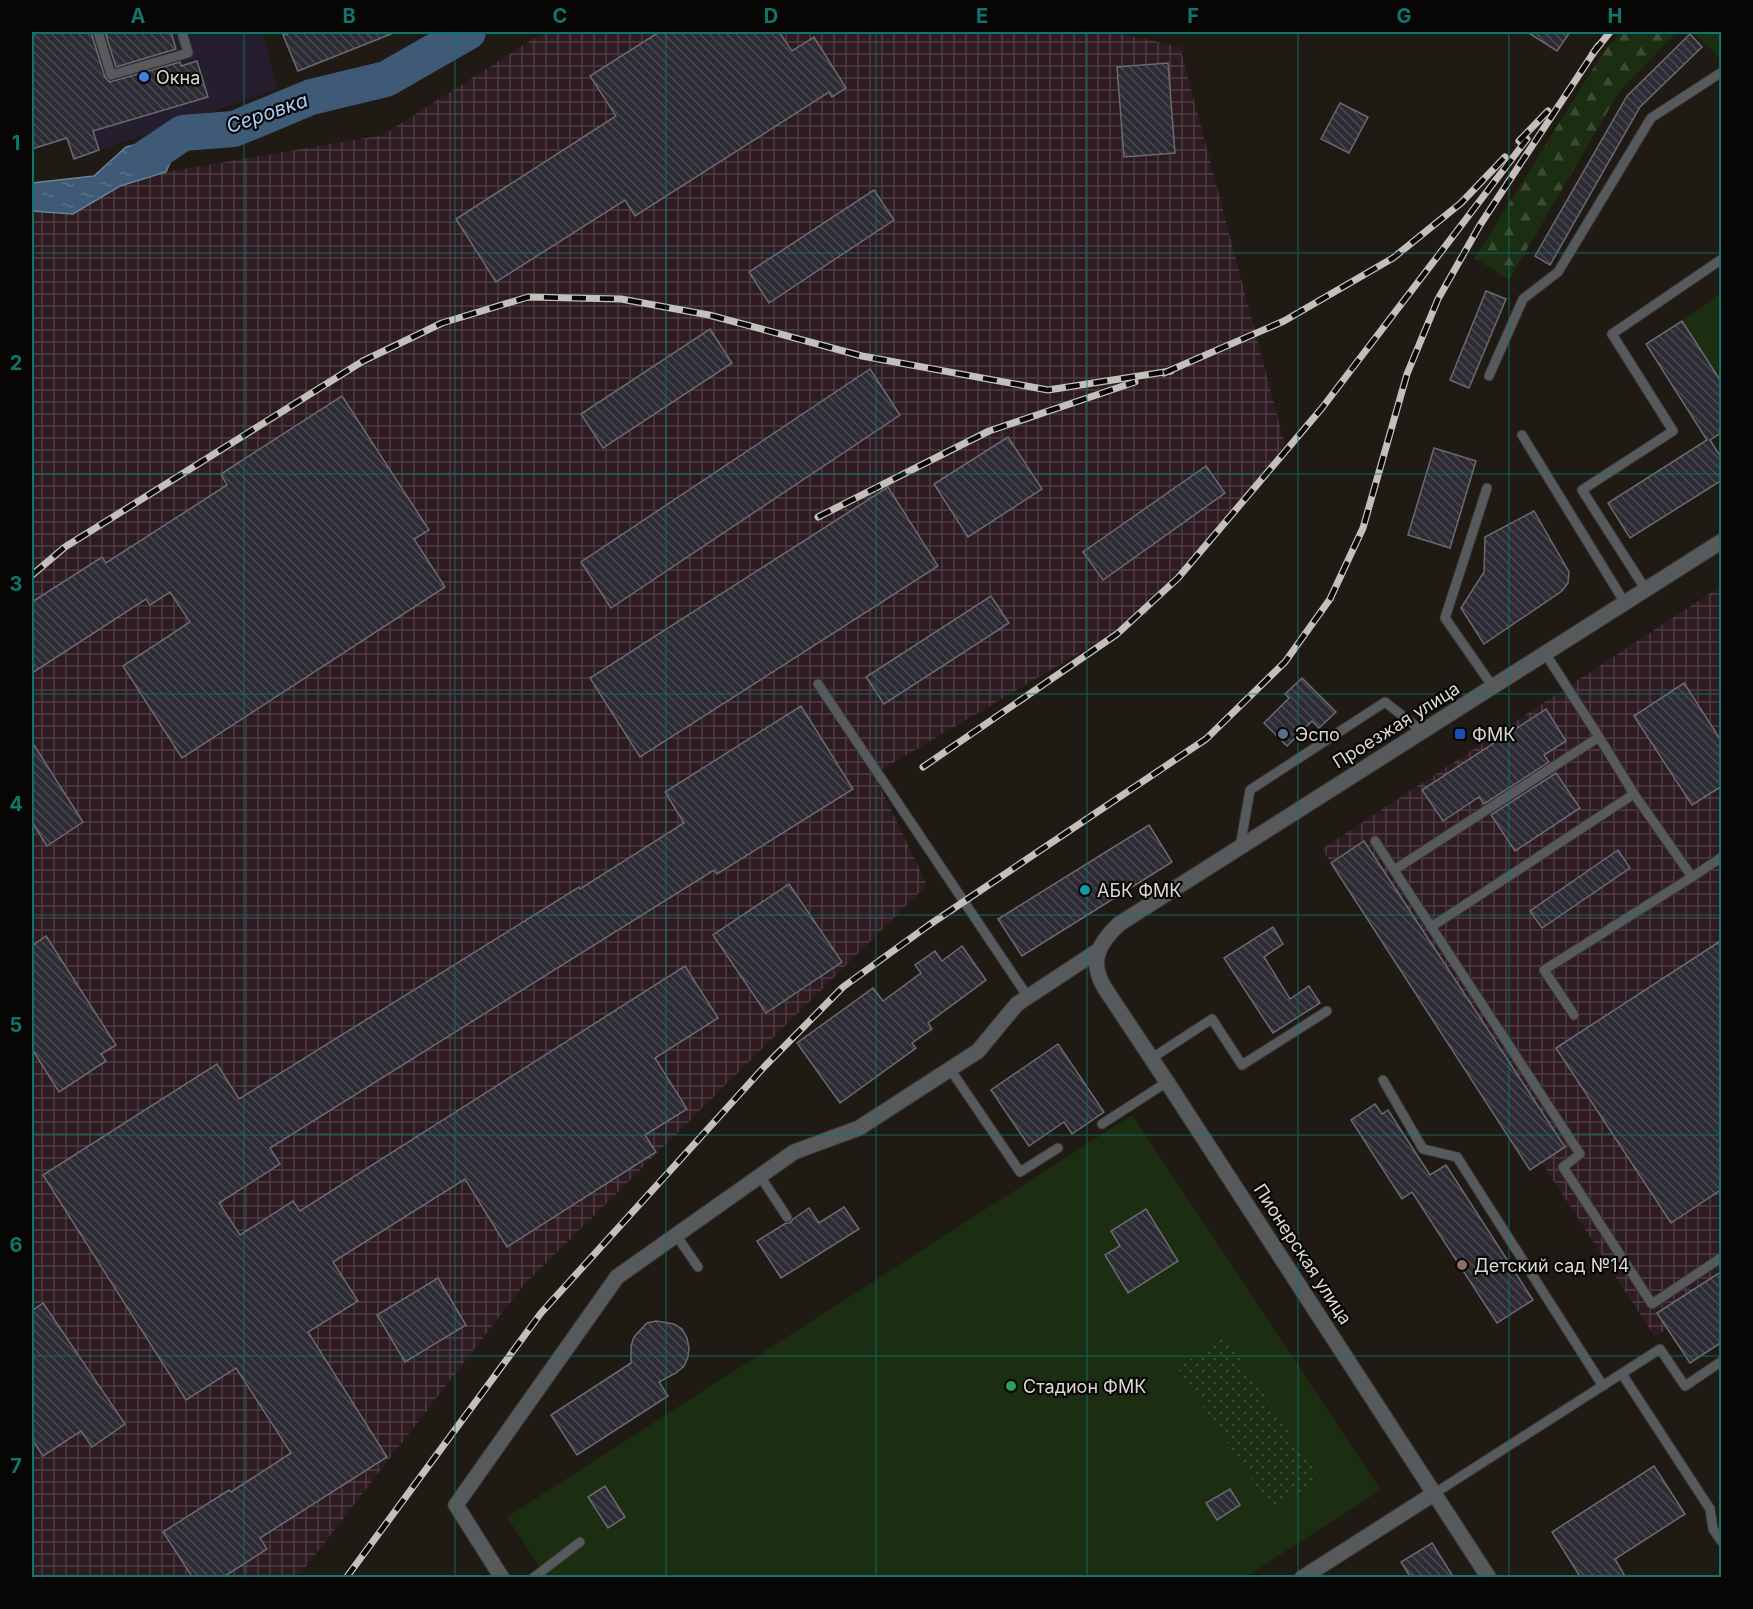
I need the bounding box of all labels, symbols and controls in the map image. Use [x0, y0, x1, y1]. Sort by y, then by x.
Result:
text: A [131, 4, 146, 28]
text: B [342, 4, 356, 28]
text: C [553, 4, 567, 28]
text: D [764, 4, 778, 28]
text: E [976, 4, 988, 28]
text: F [1187, 4, 1199, 28]
text: G [1396, 4, 1412, 28]
text: H [1608, 4, 1622, 28]
place label: Окна [156, 67, 200, 88]
marker: Окна [137, 70, 151, 84]
water label: Серовка [223, 88, 311, 138]
text: 1 [12, 131, 20, 155]
text: 2 [10, 351, 22, 375]
text: 3 [10, 572, 22, 596]
street label: Проезжая улица [1329, 678, 1463, 772]
place label: Эспо [1295, 724, 1340, 745]
place label: ФМК [1472, 724, 1515, 745]
marker: Эспо [1276, 727, 1290, 741]
marker: ФМК [1453, 727, 1467, 741]
text: 4 [9, 792, 23, 816]
place label: АБК ФМК [1097, 880, 1181, 901]
marker: АБК ФМК [1078, 883, 1092, 897]
text: 5 [10, 1013, 22, 1037]
street label: Пионерская улица [1250, 1180, 1356, 1328]
text: 6 [10, 1233, 23, 1257]
place label: Детский сад №14 [1474, 1255, 1629, 1276]
marker: Детский сад №14 [1455, 1258, 1469, 1272]
place label: Стадион ФМК [1023, 1376, 1146, 1397]
marker: Стадион ФМК [1004, 1379, 1018, 1393]
text: 7 [10, 1454, 22, 1478]

